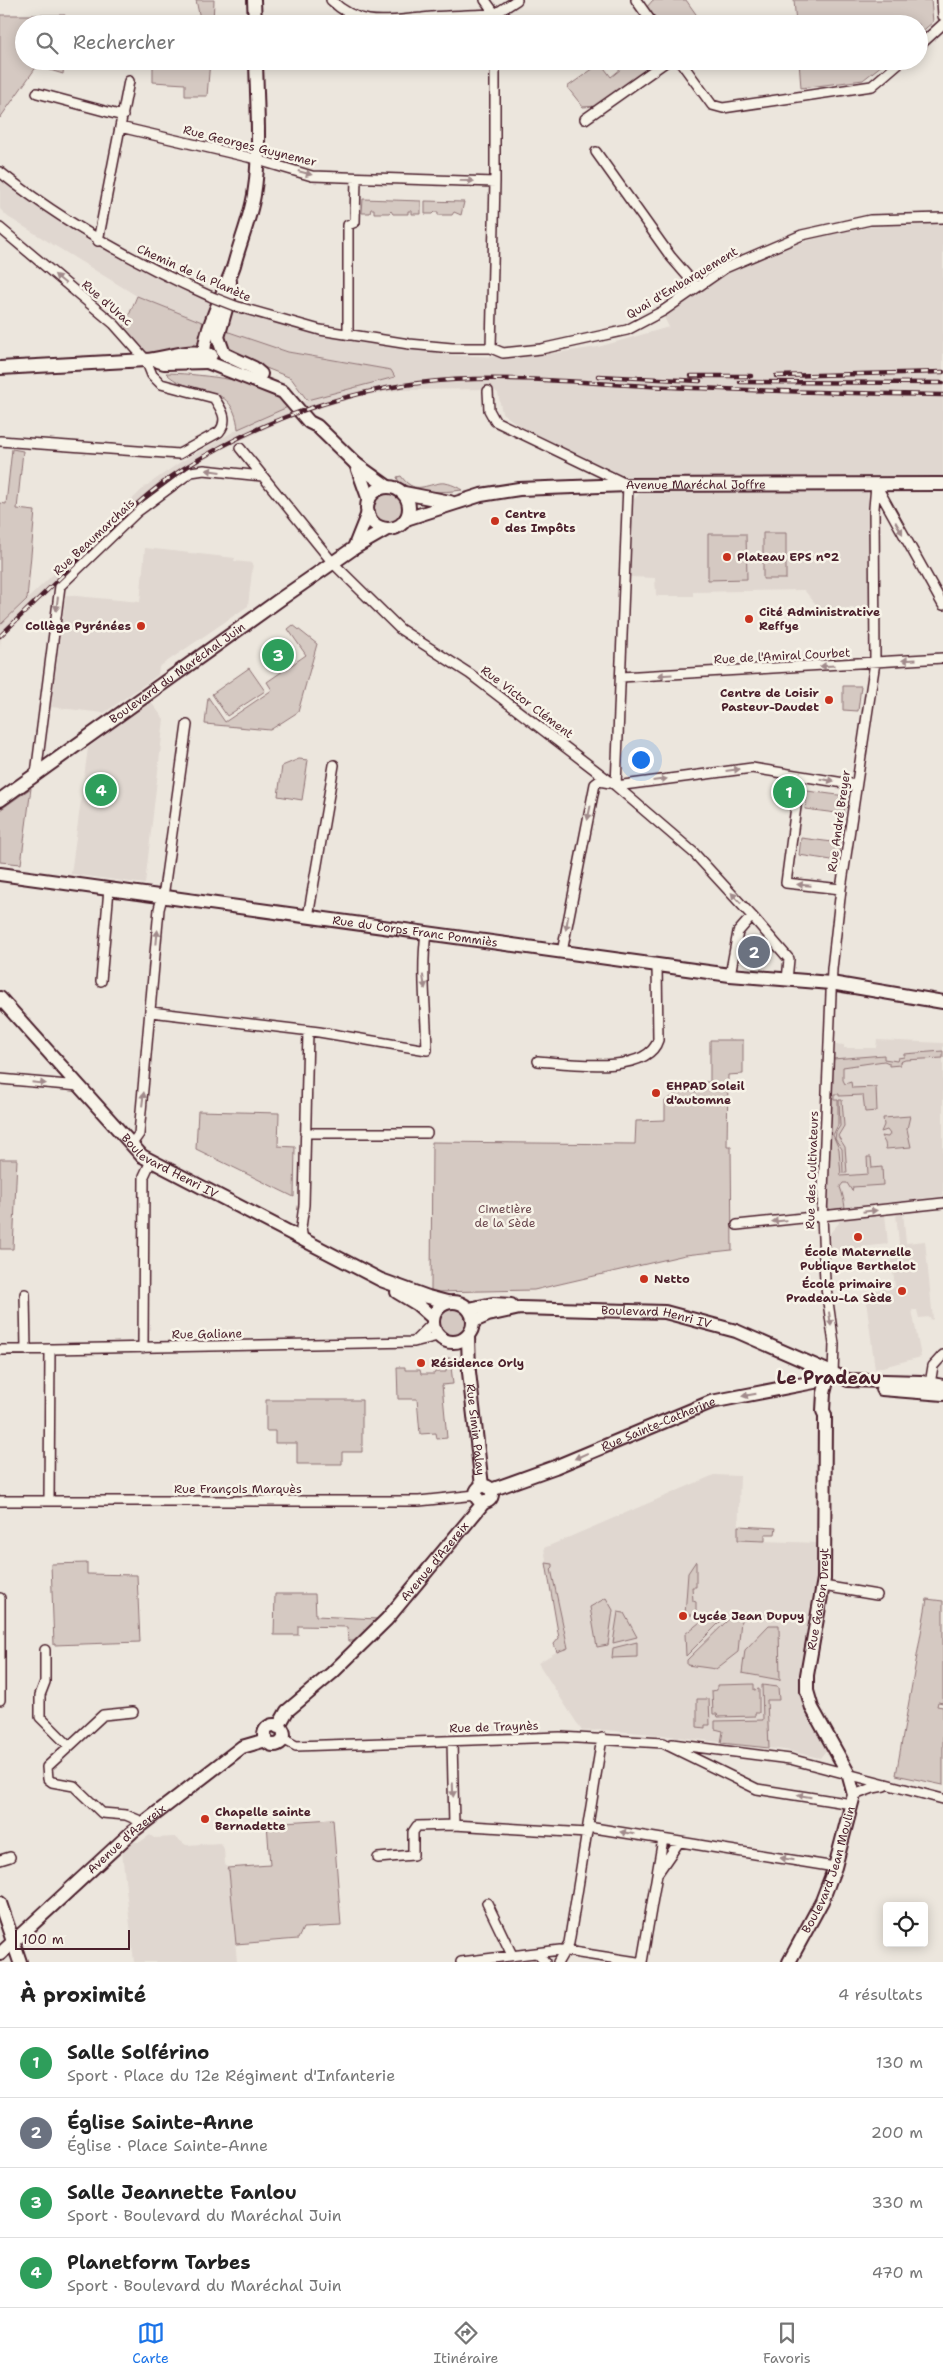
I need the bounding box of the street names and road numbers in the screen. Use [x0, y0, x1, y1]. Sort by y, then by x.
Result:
street label: Rue Georges Guynemer [182, 122, 319, 170]
street label: Chemin de la Planète [134, 241, 254, 305]
street label: Quai d'Embarquement [623, 243, 741, 323]
street label: Rue d'Urac [78, 277, 136, 329]
street label: Avenue Maréchal Joffre [626, 477, 766, 493]
street label: Rue Beaumarchais [50, 495, 138, 579]
street label: Boulevard du Maréchal Juin [106, 619, 248, 727]
street label: Rue de l'Amiral Courbet [713, 644, 851, 668]
street label: Rue Victor Clément [478, 662, 576, 742]
street label: Rue André Breyer [824, 769, 854, 873]
street label: Rue du Corps Franc Pommiès [331, 912, 499, 951]
street label: Rue des Cultivateurs [802, 1110, 822, 1230]
street label: Boulevard Henri IV [118, 1130, 221, 1202]
street label: Boulevard Henri IV [601, 1302, 713, 1332]
street label: Rue Galiane [172, 1325, 243, 1343]
street label: Rue Simin Palay [462, 1383, 489, 1476]
street label: Rue Sainte-Catherine [599, 1393, 717, 1455]
street label: Rue François Marquès [174, 1481, 302, 1497]
street label: Avenue d'Azereix [397, 1518, 472, 1605]
street label: Rue Gaston Dreyt [804, 1548, 832, 1651]
street label: Rue de Traynès [449, 1717, 539, 1737]
street label: Avenue d'Azereix [84, 1801, 169, 1877]
street label: Boulevard Jean Moulin [798, 1805, 859, 1936]

